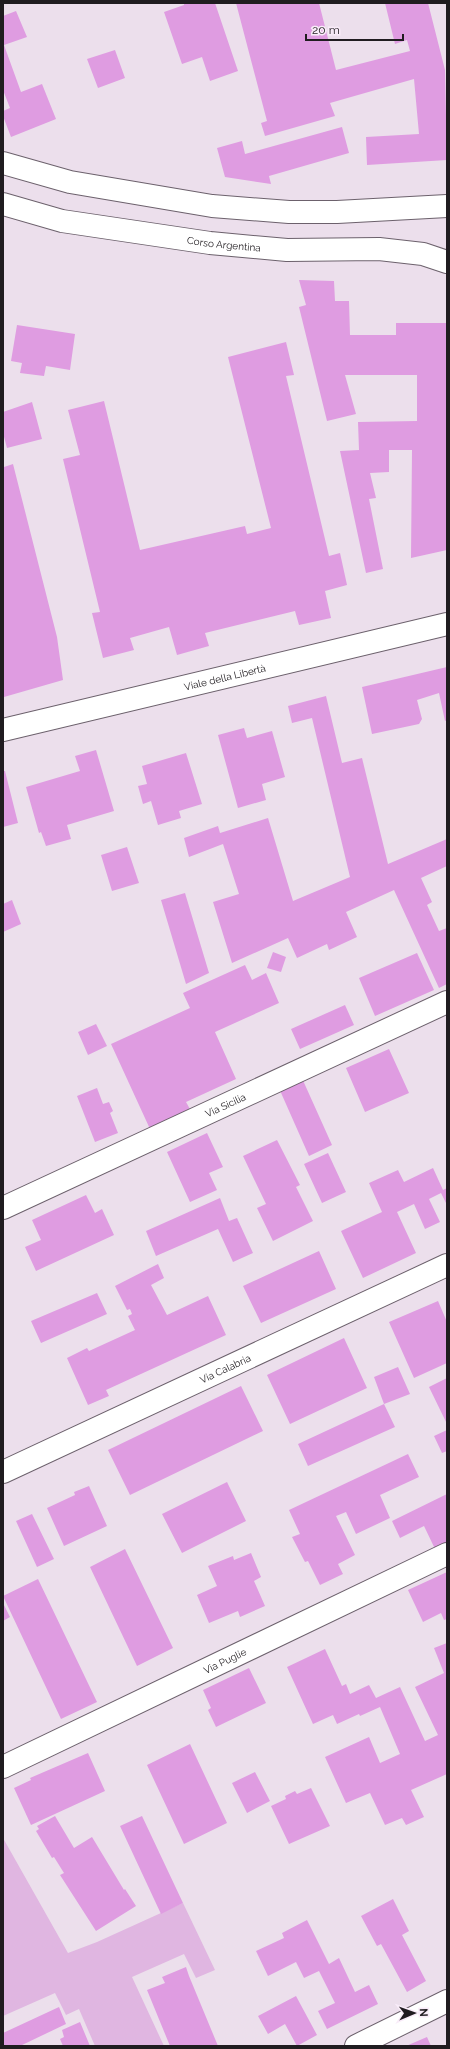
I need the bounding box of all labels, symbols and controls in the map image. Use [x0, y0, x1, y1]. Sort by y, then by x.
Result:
scale bar [306, 16, 403, 42]
text: 20 m [312, 23, 340, 37]
street label: Corso Argentina [186, 235, 261, 254]
street label: Viale della Libertà [183, 662, 267, 693]
street label: Via Sicilia [203, 1091, 247, 1119]
street label: Via Calabria [198, 1352, 252, 1386]
street label: Via Puglie [202, 1646, 248, 1676]
north arrow [394, 1993, 434, 2033]
text: N [417, 2008, 430, 2017]

